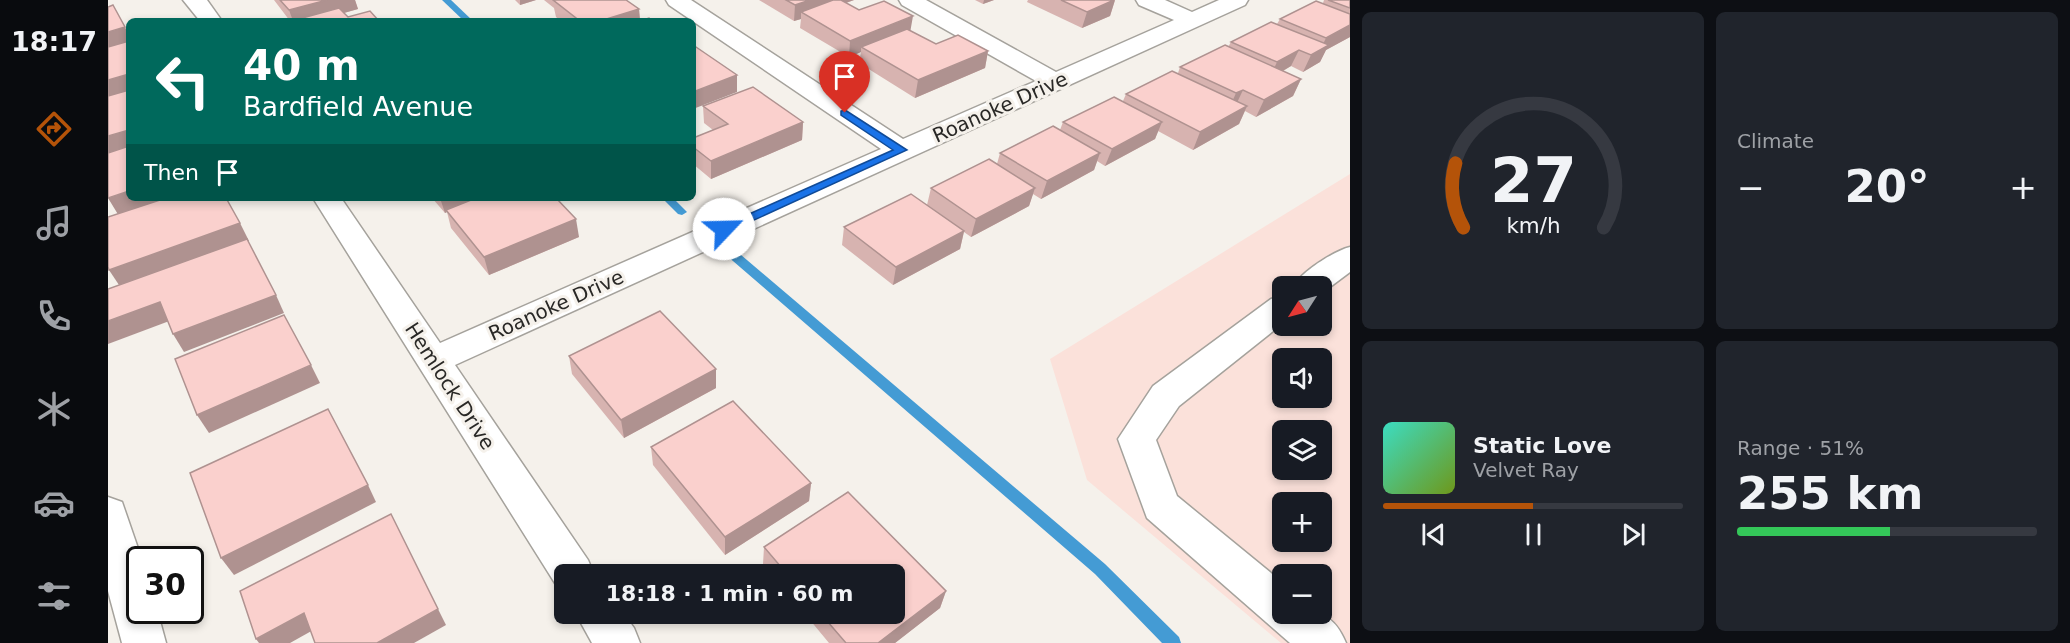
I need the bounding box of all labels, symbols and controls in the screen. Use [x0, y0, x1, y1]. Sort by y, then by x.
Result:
text: 18:17 [11, 26, 97, 57]
text: 40 m [243, 41, 360, 90]
icon: left [144, 42, 222, 120]
pin [819, 51, 870, 113]
icon: arrive [828, 60, 861, 93]
street label: Roanoke Drive [929, 66, 1071, 148]
text: Bardfield Avenue [243, 91, 473, 122]
icon: directions [33, 108, 75, 150]
text: Climate [1737, 129, 1814, 153]
text: 27 [1490, 144, 1576, 217]
icon: arrive [211, 156, 244, 189]
text: Then [144, 160, 199, 185]
text: 20° [1844, 160, 1930, 213]
text: − [1737, 168, 1765, 207]
text: + [2009, 168, 2037, 207]
position arrow [692, 197, 756, 261]
icon: music [33, 202, 75, 244]
text: km/h [1506, 213, 1560, 238]
street label: Roanoke Drive [485, 264, 627, 346]
north arrow [1272, 276, 1332, 336]
map controls [1272, 276, 1332, 624]
icon: phone [33, 295, 75, 337]
street label: Hemlock Drive [400, 318, 500, 454]
button: sound [1272, 348, 1332, 408]
icon: climate [33, 388, 75, 430]
button: layers [1272, 420, 1332, 480]
text: Static Love [1473, 433, 1611, 458]
text: Range · 51% [1737, 436, 1864, 460]
text: Velvet Ray [1473, 458, 1579, 482]
text: 255 km [1737, 467, 1923, 520]
icon: car [33, 482, 75, 524]
button: + [1272, 492, 1332, 552]
icon: previous [1417, 518, 1450, 551]
icon: pause [1517, 518, 1550, 551]
icon: next [1617, 518, 1650, 551]
speed limit sign: 30 [126, 546, 204, 624]
button: − [1272, 564, 1332, 624]
icon: filters [33, 575, 75, 617]
text: 18:18 · 1 min · 60 m [606, 581, 853, 606]

